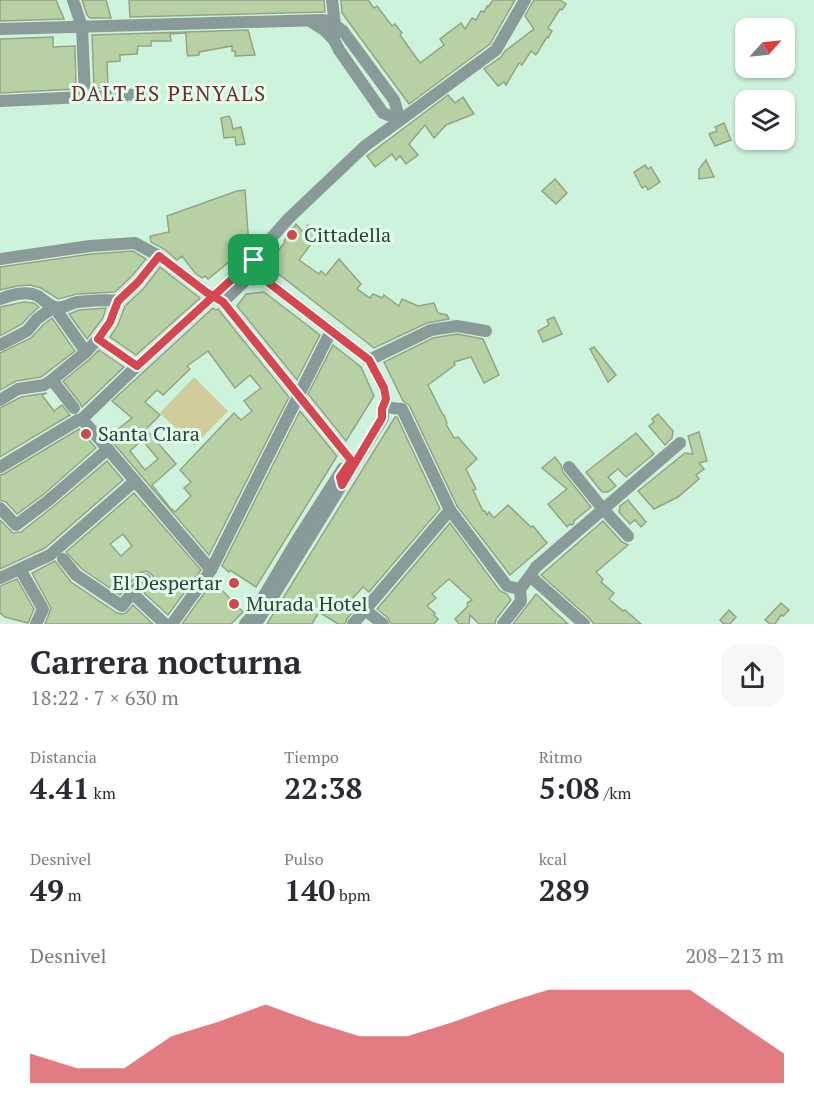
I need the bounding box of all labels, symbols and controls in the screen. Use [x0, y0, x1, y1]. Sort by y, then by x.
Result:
north arrow [735, 18, 795, 78]
map controls [735, 18, 795, 150]
district label: DALT ES PENYALS [71, 79, 267, 107]
button: layers [735, 90, 795, 150]
place label: Cittadella [304, 221, 391, 248]
marker: Cittadella [285, 228, 299, 242]
pin [228, 234, 279, 285]
icon: arrive [237, 243, 270, 276]
place label: Santa Clara [98, 420, 200, 447]
marker: Santa Clara [79, 427, 93, 441]
place label: El Despertar [112, 569, 222, 596]
marker: El Despertar [227, 576, 241, 590]
place label: Murada Hotel [246, 590, 368, 617]
marker: Murada Hotel [227, 597, 241, 611]
text: Carrera nocturna [30, 640, 302, 683]
button: share [721, 644, 784, 707]
text: 18:22 · 7 × 630 m [30, 684, 179, 711]
text: Distancia [30, 746, 97, 768]
text: Tiempo [284, 746, 339, 768]
text: Ritmo [539, 746, 582, 768]
text: 4.41 [30, 768, 90, 808]
text: 22:38 [284, 768, 362, 808]
text: 5:08 [539, 768, 600, 808]
text: km [90, 782, 116, 804]
text: /km [600, 782, 631, 804]
text: Desnivel [30, 848, 91, 870]
text: Pulso [284, 848, 324, 870]
text: kcal [539, 848, 567, 870]
text: 49 [30, 870, 64, 910]
text: 140 [284, 870, 335, 910]
text: 289 [539, 870, 590, 910]
text: m [64, 884, 82, 906]
text: bpm [335, 884, 371, 906]
text: Desnivel [30, 942, 107, 969]
text: 208–213 m [685, 942, 784, 969]

